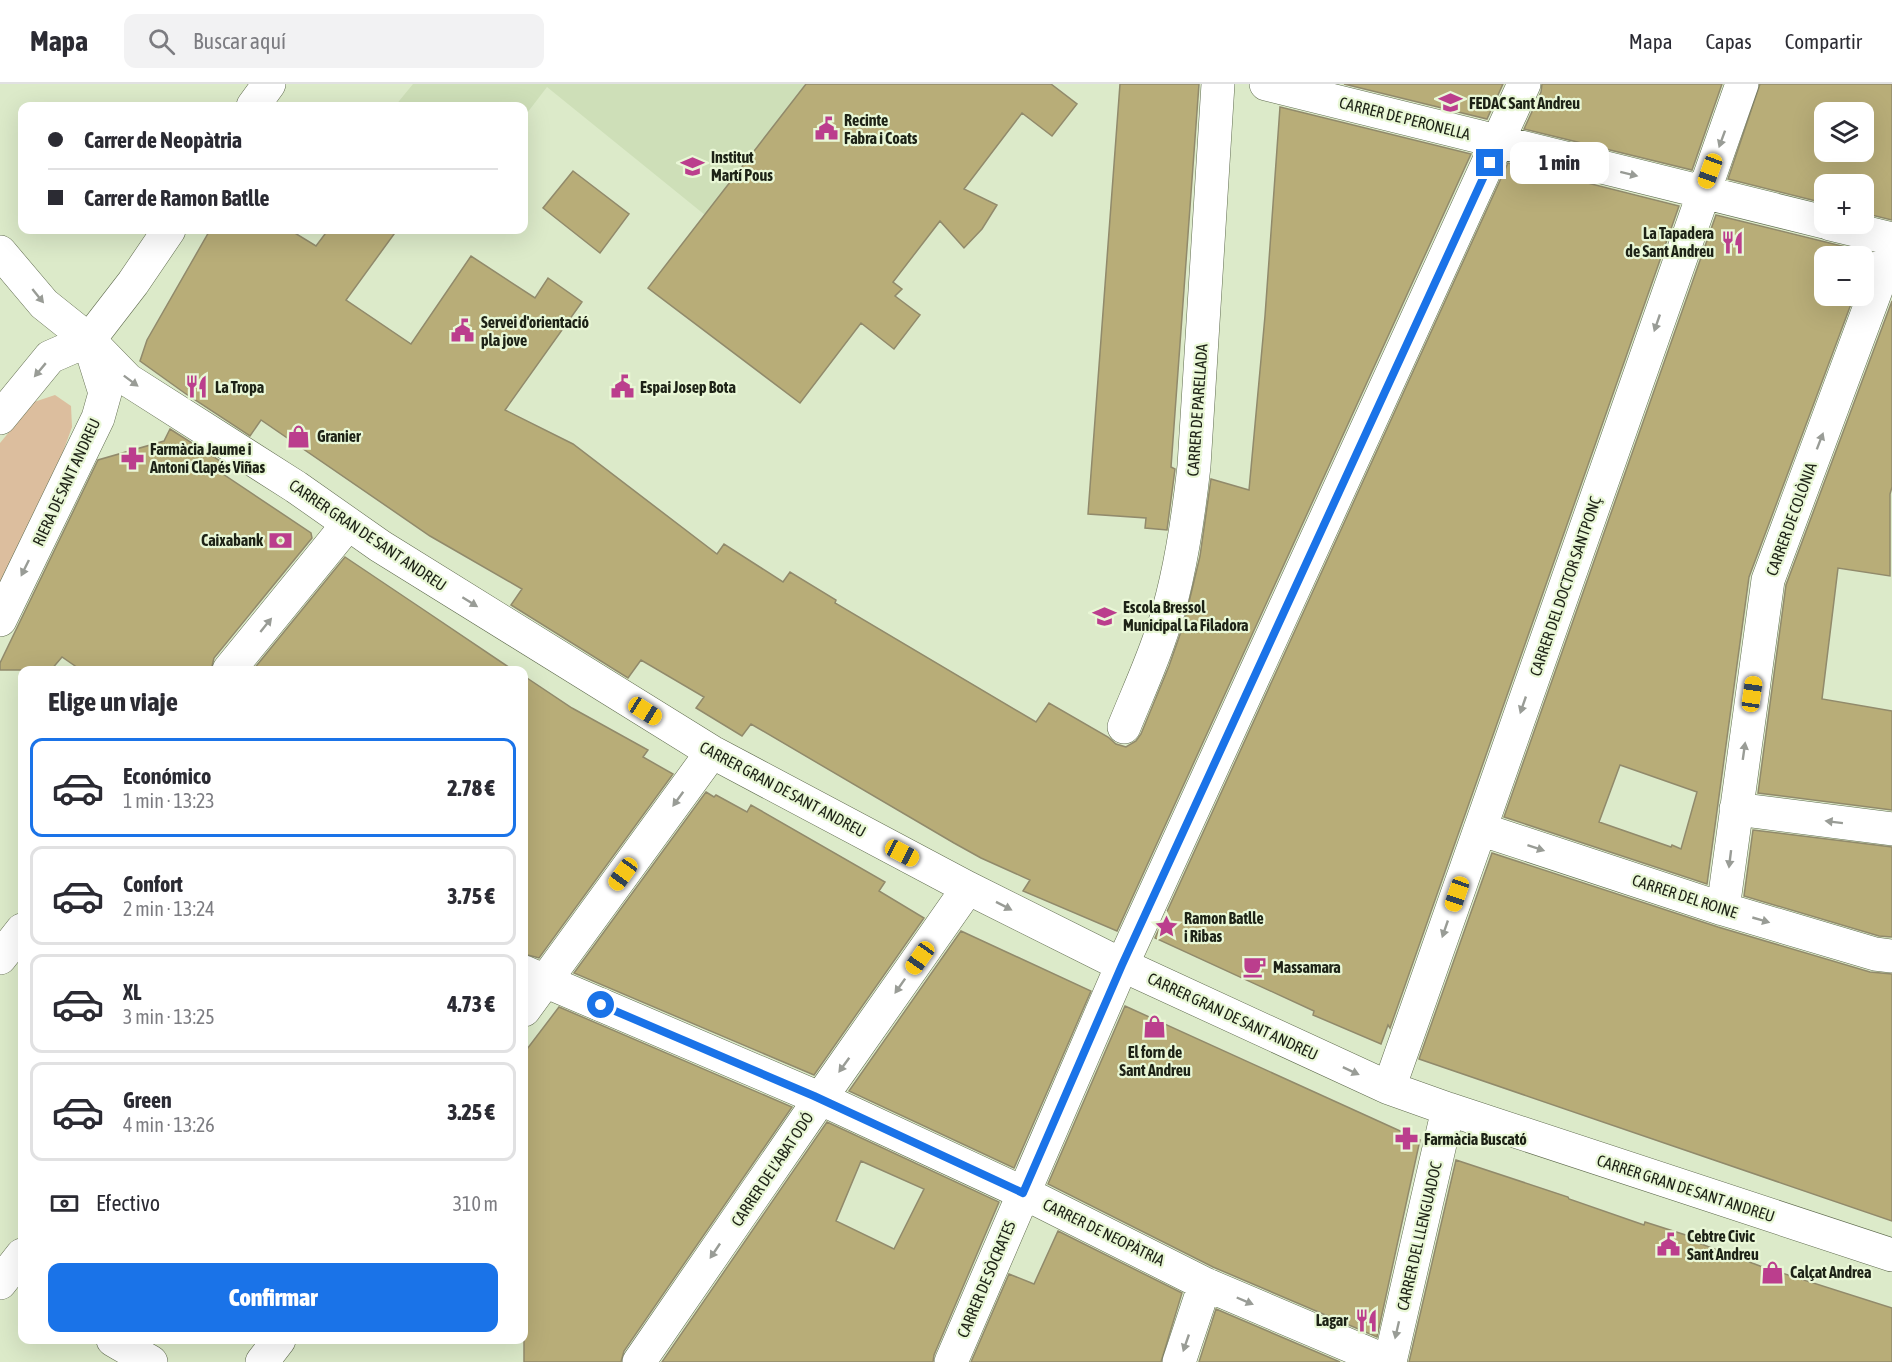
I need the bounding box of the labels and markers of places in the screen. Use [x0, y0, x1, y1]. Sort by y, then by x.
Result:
school or university icon: FEDAC Sant Andreu [1438, 90, 1464, 116]
place label: FEDAC Sant Andreu [1469, 94, 1580, 112]
place label: Recinte Fabra i Coats [844, 111, 918, 147]
public building icon: Recinte Fabra i Coats [813, 116, 839, 142]
place label: Institut Martí Pous [711, 148, 773, 184]
school or university icon: Institut Martí Pous [680, 153, 706, 179]
place label: La Tapadera de Sant Andreu [1625, 224, 1714, 260]
restaurant icon: La Tapadera de Sant Andreu [1719, 229, 1745, 255]
place label: Servei d'orientació pla jove [481, 313, 589, 349]
public building icon: Servei d'orientació pla jove [450, 318, 476, 344]
restaurant icon: La Tropa [184, 374, 210, 400]
public building icon: Espai Josep Bota [609, 374, 635, 400]
place label: La Tropa [215, 378, 264, 396]
place label: Espai Josep Bota [640, 378, 736, 396]
shop icon: Granier [286, 423, 312, 449]
place label: Granier [317, 427, 361, 445]
place label: Farmàcia Jaume i Antoni Clapés Viñas [149, 440, 265, 476]
pharmacy icon: Farmàcia Jaume i Antoni Clapés Viñas [119, 445, 145, 471]
bank icon: Caixabank [268, 527, 294, 553]
place label: Caixabank [201, 531, 264, 549]
place label: Escola Bressol Municipal La Filadora [1123, 598, 1249, 634]
school or university icon: Escola Bressol Municipal La Filadora [1092, 603, 1118, 629]
place label: Ramon Batlle i Ribas [1184, 909, 1264, 945]
place icon: Ramon Batlle i Ribas [1153, 914, 1179, 940]
cafe icon: Massamara [1242, 954, 1268, 980]
place label: Massamara [1273, 958, 1341, 976]
shop icon: El forn de Sant Andreu [1142, 1014, 1168, 1040]
place label: El forn de Sant Andreu [1119, 1043, 1191, 1079]
pharmacy icon: Farmàcia Buscató [1393, 1126, 1419, 1152]
place label: Farmàcia Buscató [1424, 1130, 1527, 1148]
place label: Cebtre Civic Sant Andreu [1687, 1227, 1759, 1263]
public building icon: Cebtre Civic Sant Andreu [1656, 1232, 1682, 1258]
shop icon: Calçat Andrea [1759, 1259, 1785, 1285]
place label: Calçat Andrea [1790, 1263, 1872, 1281]
restaurant icon: Lagar [1353, 1307, 1379, 1333]
place label: Lagar [1316, 1311, 1348, 1329]

